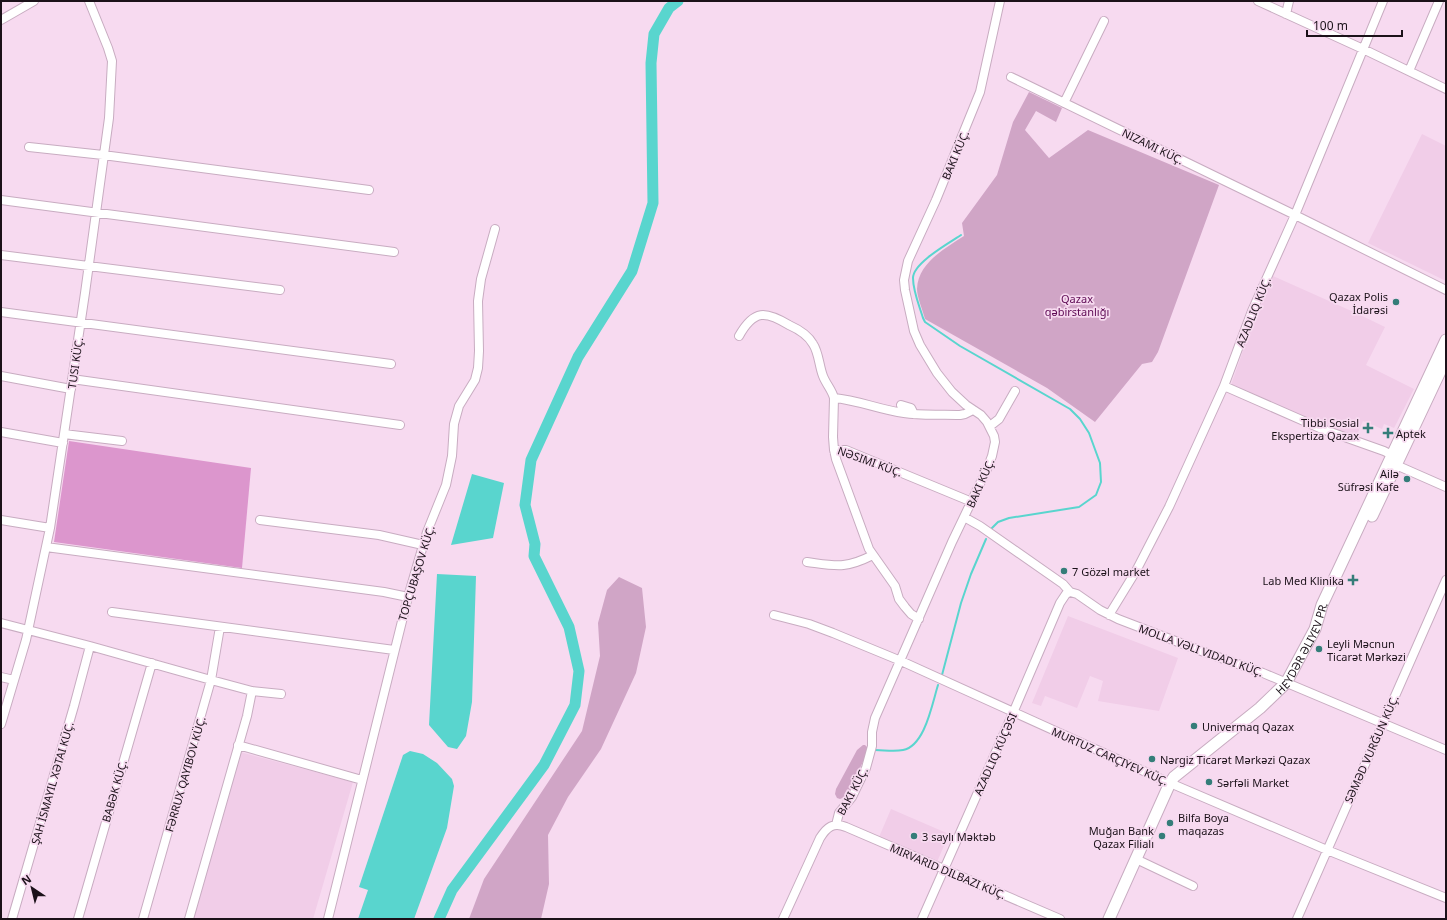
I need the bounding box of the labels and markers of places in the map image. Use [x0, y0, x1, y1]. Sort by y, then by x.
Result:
place label: Qazax Polis İdarəsi [1329, 289, 1388, 317]
marker: Qazax Polis İdarəsi [1391, 297, 1401, 307]
place label: Tibbi Sosial Ekspertiza Qazax [1271, 415, 1359, 443]
marker: Tibbi Sosial Ekspertiza Qazax [1362, 422, 1374, 434]
place label: Aptek [1396, 426, 1426, 441]
marker: Aptek [1383, 428, 1393, 438]
place label: Ailə Süfrəsi Kafe [1338, 466, 1399, 494]
marker: Ailə Süfrəsi Kafe [1402, 474, 1412, 484]
place label: 7 Gözəl market [1072, 564, 1150, 579]
marker: 7 Gözəl market [1059, 566, 1069, 576]
place label: Lab Med Klinika [1262, 573, 1344, 588]
marker: Lab Med Klinika [1347, 574, 1359, 586]
place label: Leyli Məcnun Ticarət Mərkəzi [1327, 636, 1406, 664]
marker: Leyli Məcnun Ticarət Mərkəzi [1314, 644, 1324, 654]
place label: Univermaq Qazax [1202, 719, 1294, 734]
marker: Univermaq Qazax [1189, 721, 1199, 731]
place label: Nərgiz Ticarət Mərkəzi Qazax [1160, 752, 1310, 767]
marker: Nərgiz Ticarət Mərkəzi Qazax [1147, 754, 1157, 764]
place label: Sərfəli Market [1217, 775, 1289, 790]
marker: Sərfəli Market [1204, 777, 1214, 787]
place label: Bilfa Boya maqazas [1178, 810, 1229, 838]
marker: Bilfa Boya maqazas [1165, 818, 1175, 828]
place label: Muğan Bank Qazax Filialı [1089, 823, 1154, 851]
place label: 3 saylı Məktəb [922, 829, 996, 844]
marker: 3 saylı Məktəb [909, 831, 919, 841]
marker: Muğan Bank Qazax Filialı [1157, 831, 1167, 841]

